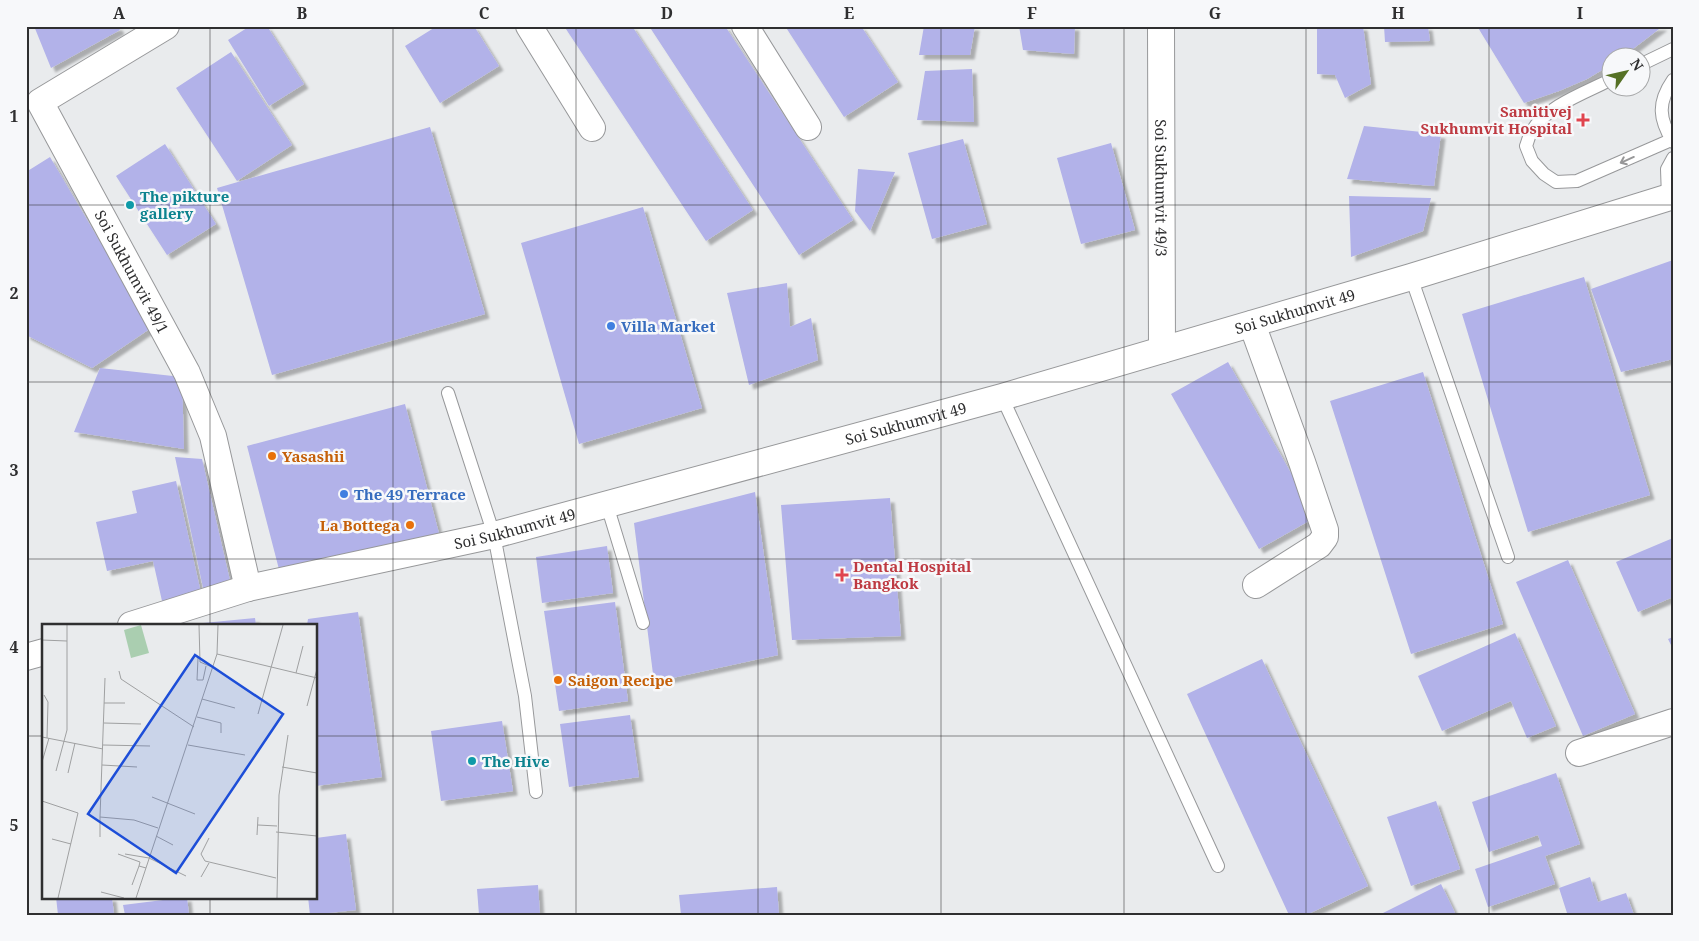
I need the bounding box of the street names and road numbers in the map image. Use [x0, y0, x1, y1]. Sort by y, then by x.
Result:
street label: Soi Sukhumvit 49/3 [1151, 119, 1172, 257]
street label: Soi Sukhumvit 49/1 [90, 206, 174, 337]
street label: Soi Sukhumvit 49 [1232, 284, 1358, 338]
street label: Soi Sukhumvit 49 [843, 397, 969, 449]
street label: Soi Sukhumvit 49 [452, 503, 578, 553]

